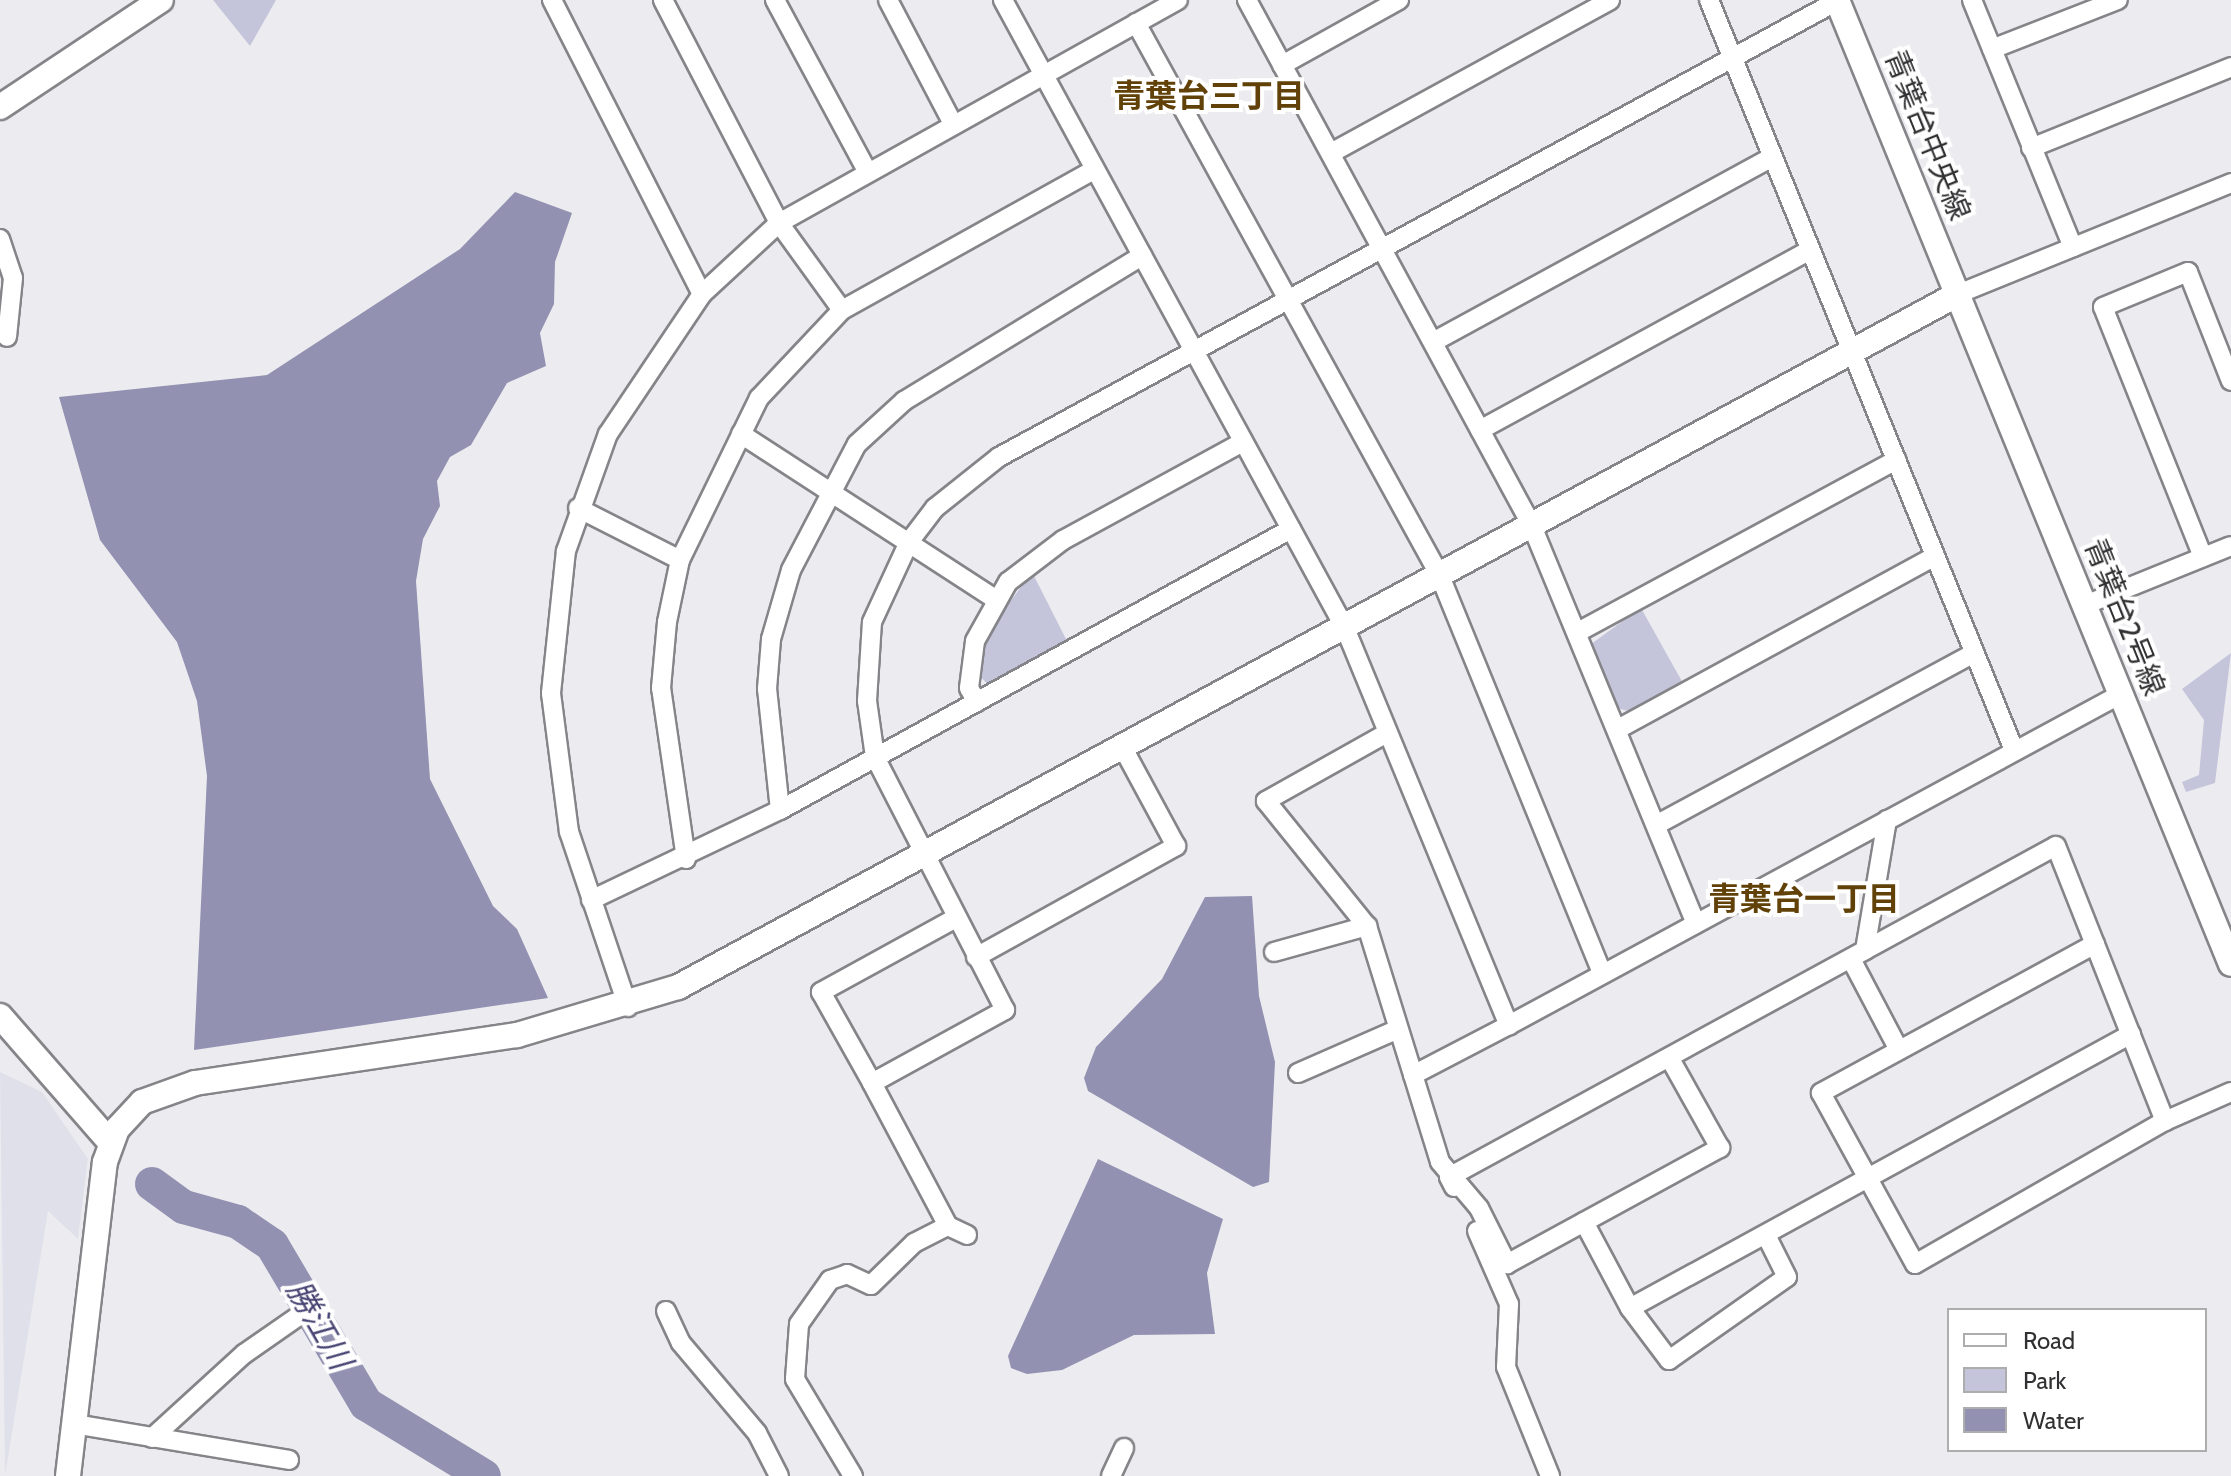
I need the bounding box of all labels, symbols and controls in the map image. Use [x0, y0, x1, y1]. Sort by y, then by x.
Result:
street label: 青葉台中央線 [1877, 45, 1977, 225]
district label: 青葉台三丁目 [1113, 77, 1305, 115]
street label: 青葉台2号線 [2076, 533, 2172, 701]
district label: 青葉台一丁目 [1708, 880, 1900, 918]
water label: 勝江川 [278, 1274, 360, 1376]
legend [1947, 1308, 2207, 1452]
text: Road [2023, 1326, 2075, 1355]
text: Park [2023, 1366, 2066, 1395]
text: Water [2023, 1406, 2084, 1435]

